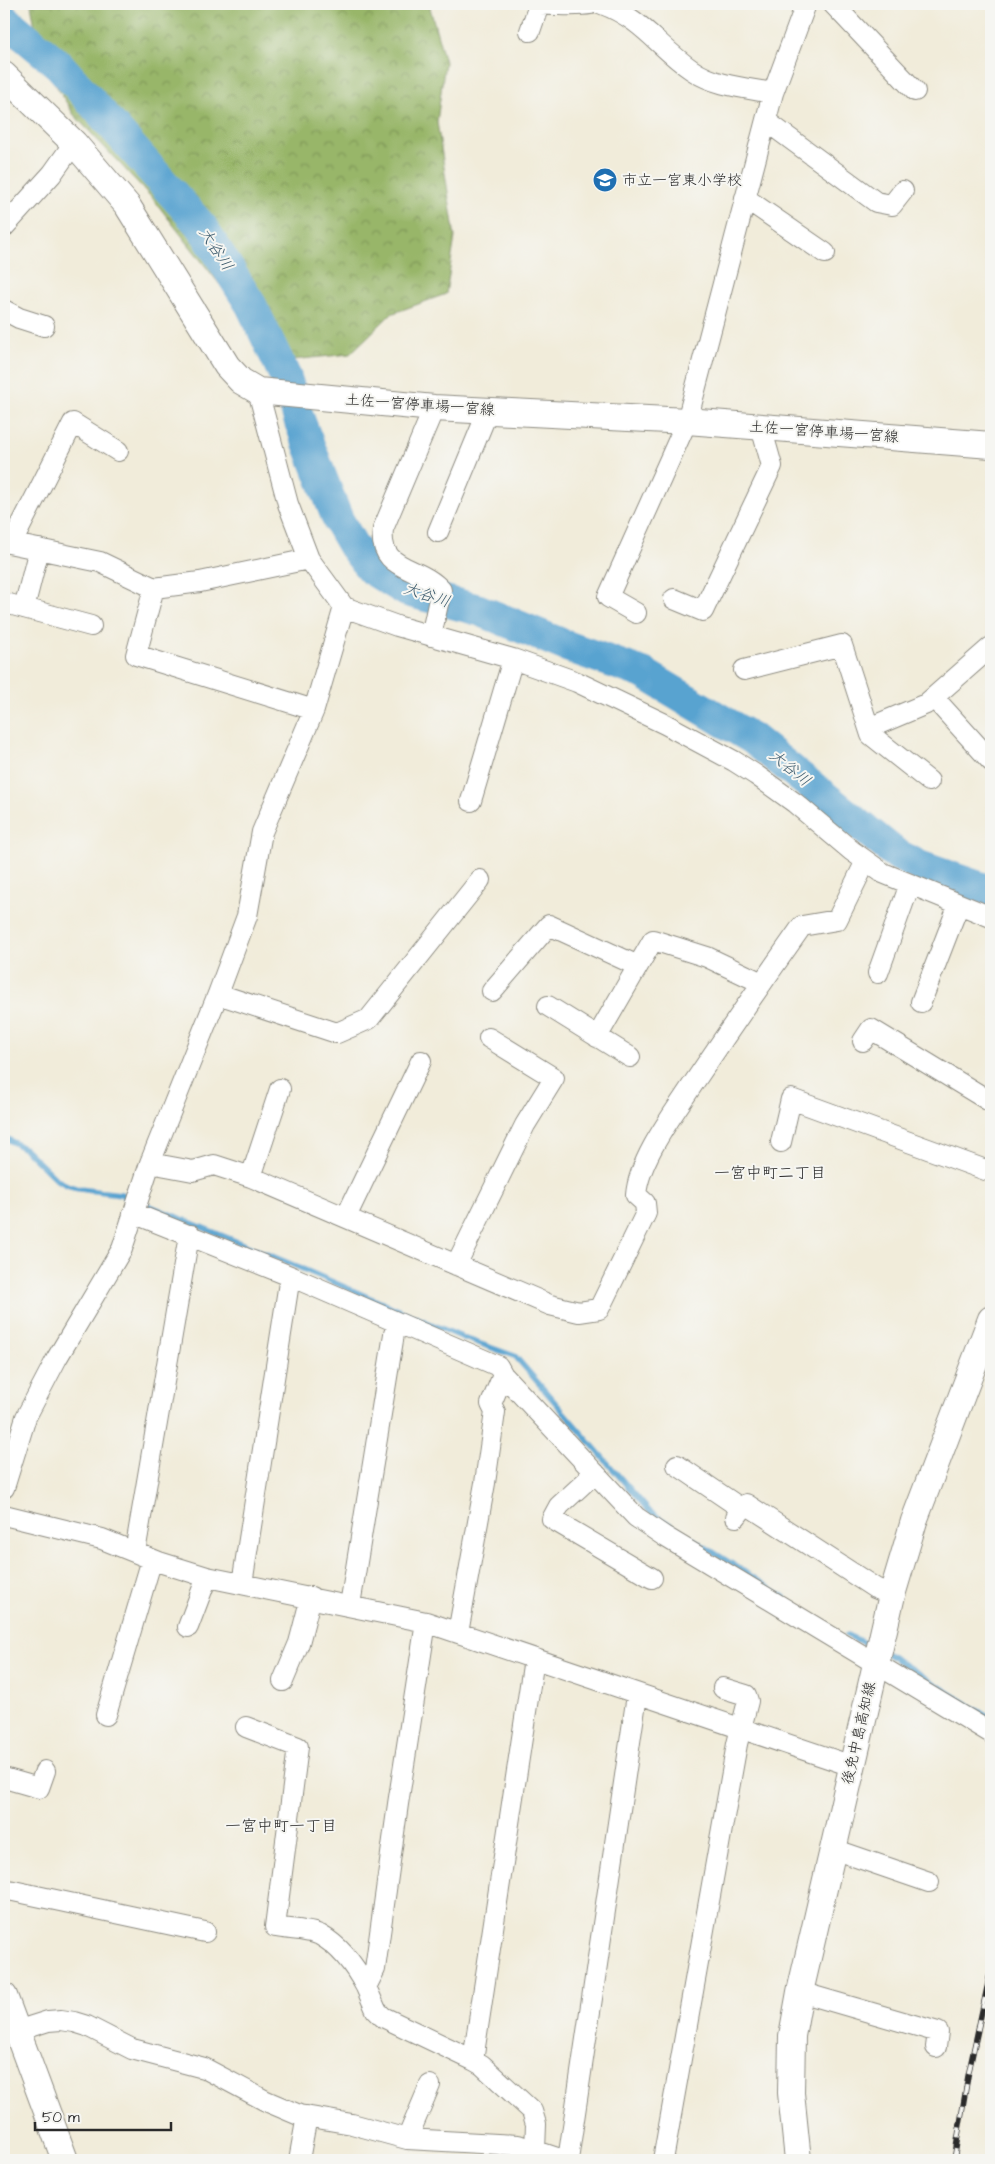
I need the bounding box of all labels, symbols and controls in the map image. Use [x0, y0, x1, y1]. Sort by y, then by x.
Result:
school or university icon: 市立一宮東小学校 [592, 167, 618, 193]
place label: 市立一宮東小学校 [622, 170, 742, 191]
water label: 大谷川 [194, 223, 238, 275]
street label: 土佐一宮停車場一宮線 [344, 389, 496, 421]
street label: 土佐一宮停車場一宮線 [748, 416, 900, 448]
water label: 大谷川 [401, 577, 453, 613]
water label: 大谷川 [764, 744, 816, 792]
district label: 一宮中町二丁目 [714, 1162, 826, 1184]
street label: 後免中島高知線 [837, 1679, 881, 1787]
district label: 一宮中町一丁目 [225, 1815, 337, 1837]
scale bar [35, 2099, 171, 2131]
text: 50 m [42, 2107, 80, 2128]

